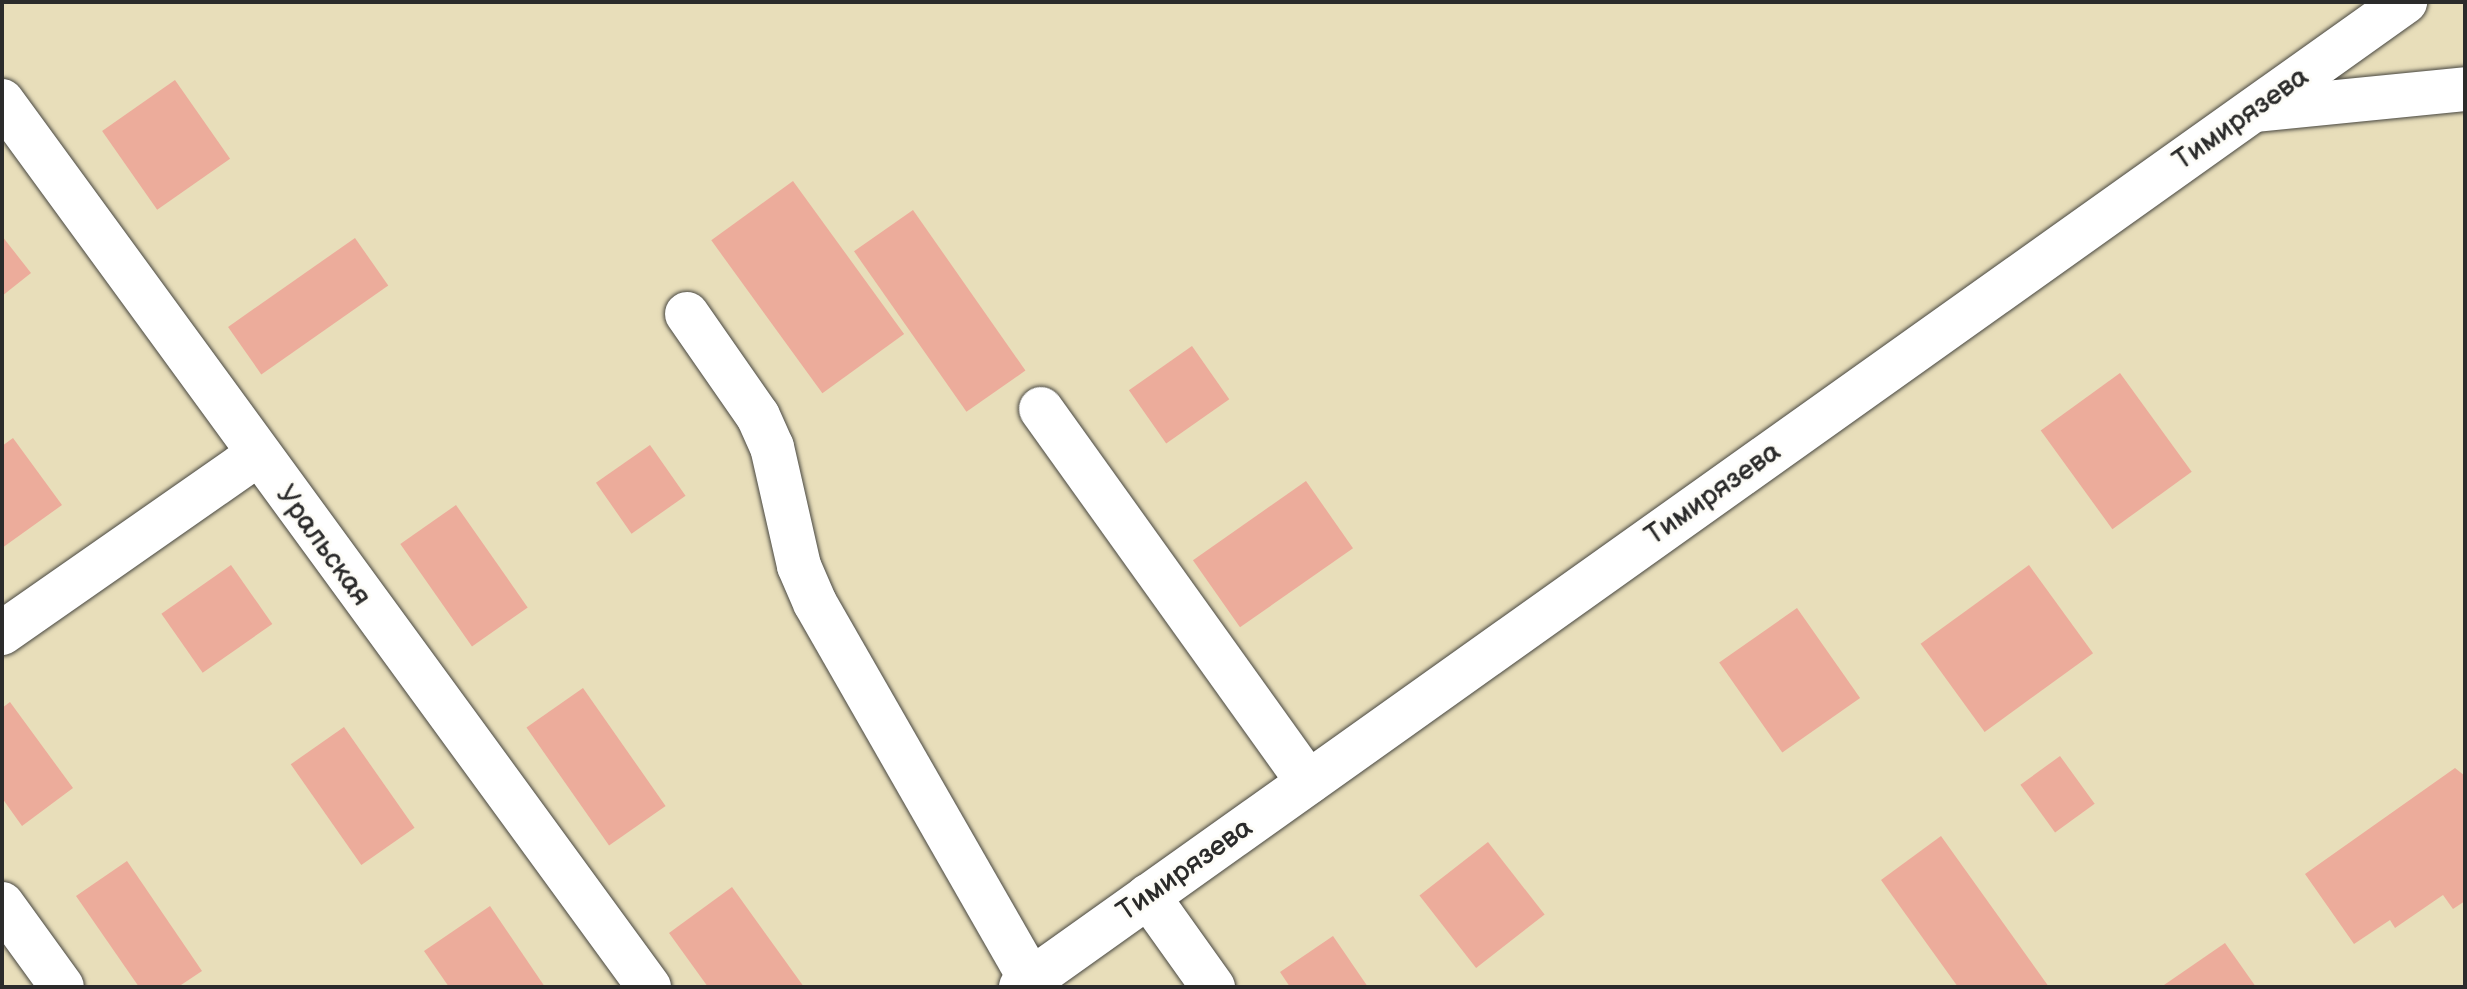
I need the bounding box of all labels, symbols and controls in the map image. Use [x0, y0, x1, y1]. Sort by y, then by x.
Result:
street label: Тимирязева [2167, 60, 2315, 178]
street label: Тимирязева [1639, 435, 1787, 553]
street label: Уральская [268, 479, 378, 613]
street label: Тимирязева [1111, 811, 1259, 929]

